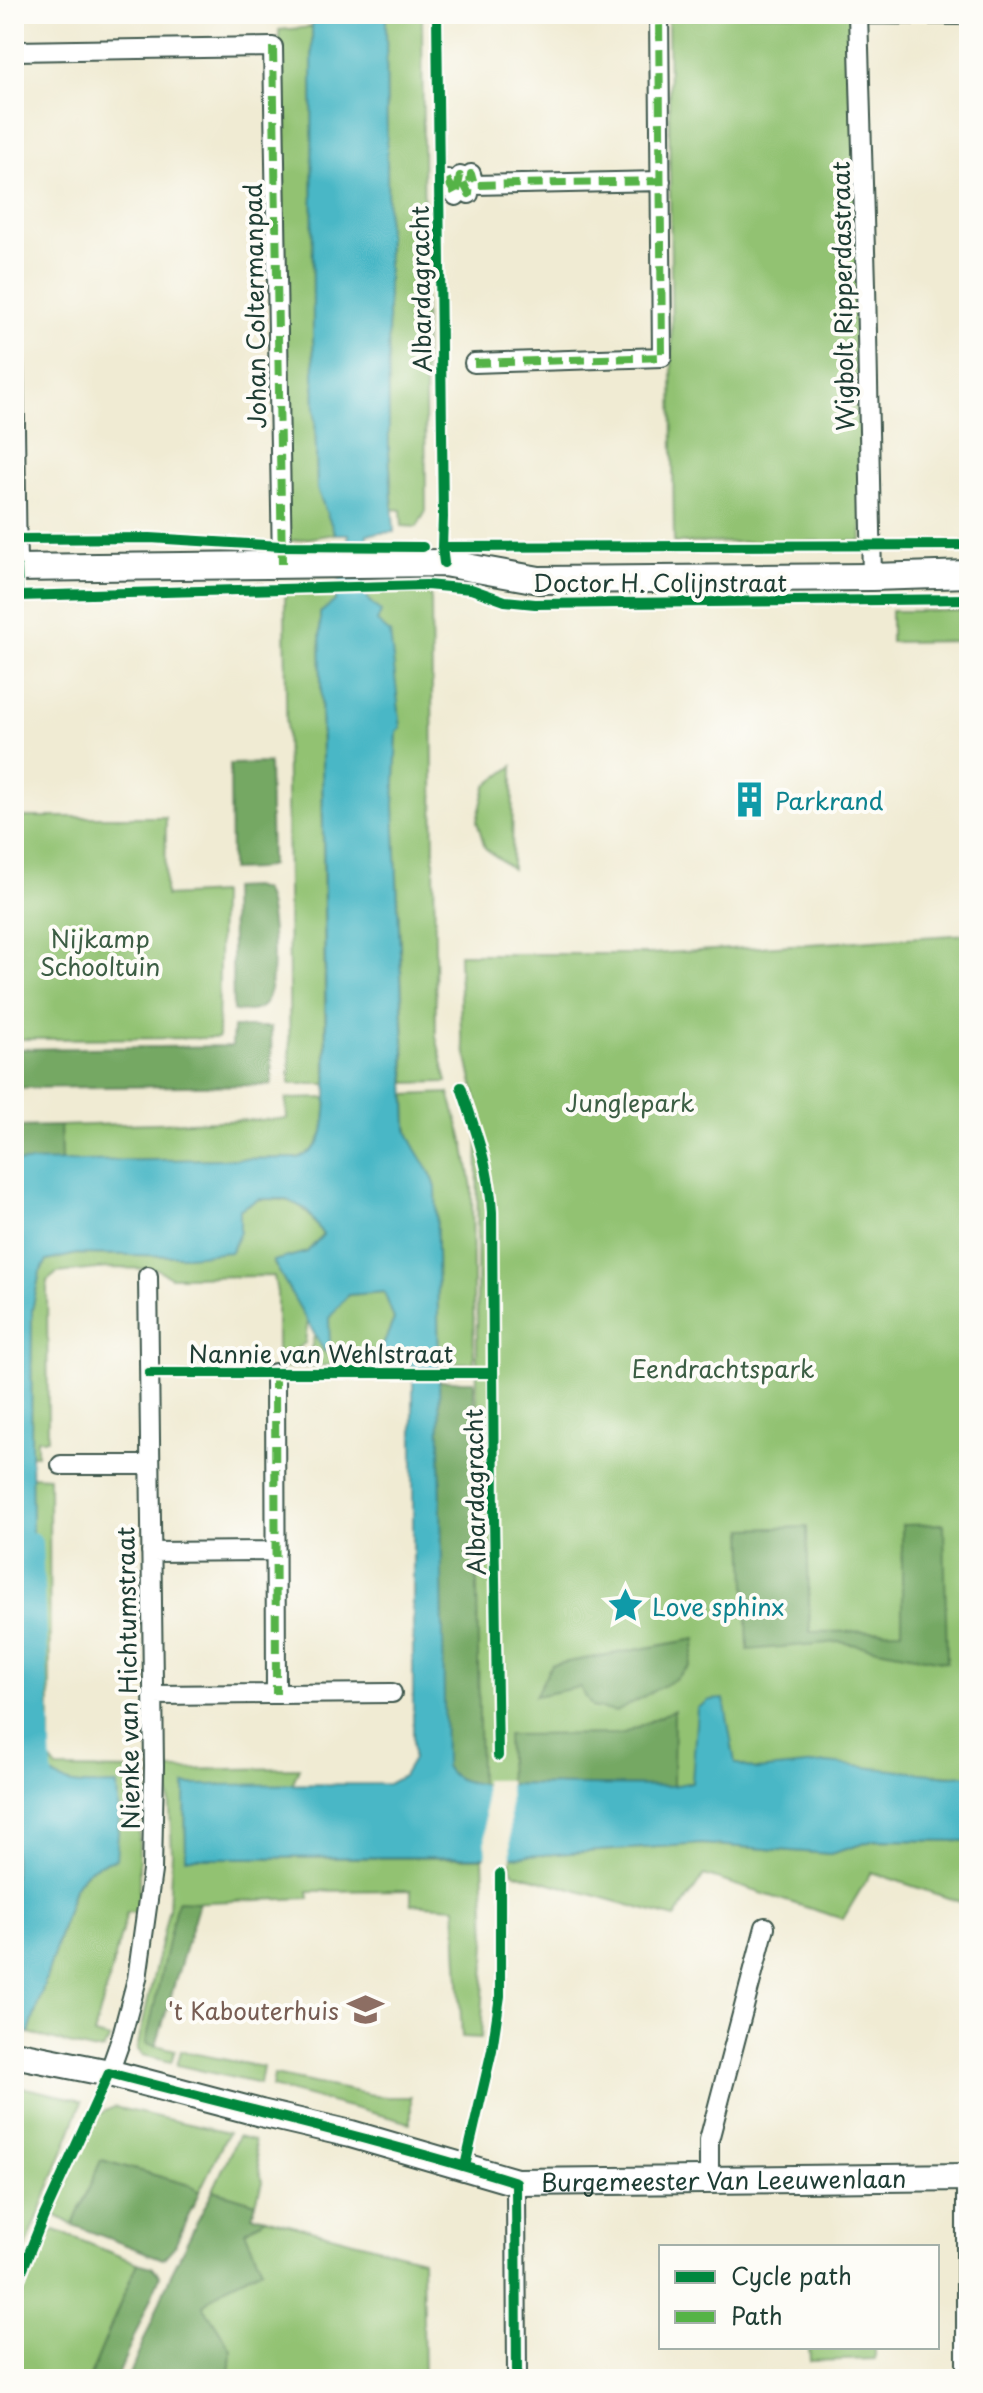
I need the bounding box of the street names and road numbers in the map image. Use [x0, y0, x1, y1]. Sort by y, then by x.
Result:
street label: Wigbolt Ripperdastraat [822, 161, 862, 431]
street label: Johan Coltermanpad [234, 183, 274, 429]
street label: Albardagracht [401, 205, 439, 373]
street label: Doctor H. Colijnstraat [533, 564, 787, 600]
street label: Nannie van Wehlstraat [189, 1335, 453, 1371]
street label: Albardagracht [455, 1408, 493, 1576]
street label: Nienke van Hichtumstraat [106, 1526, 148, 1830]
street label: Burgemeester Van Leeuwenlaan [541, 2160, 907, 2200]

